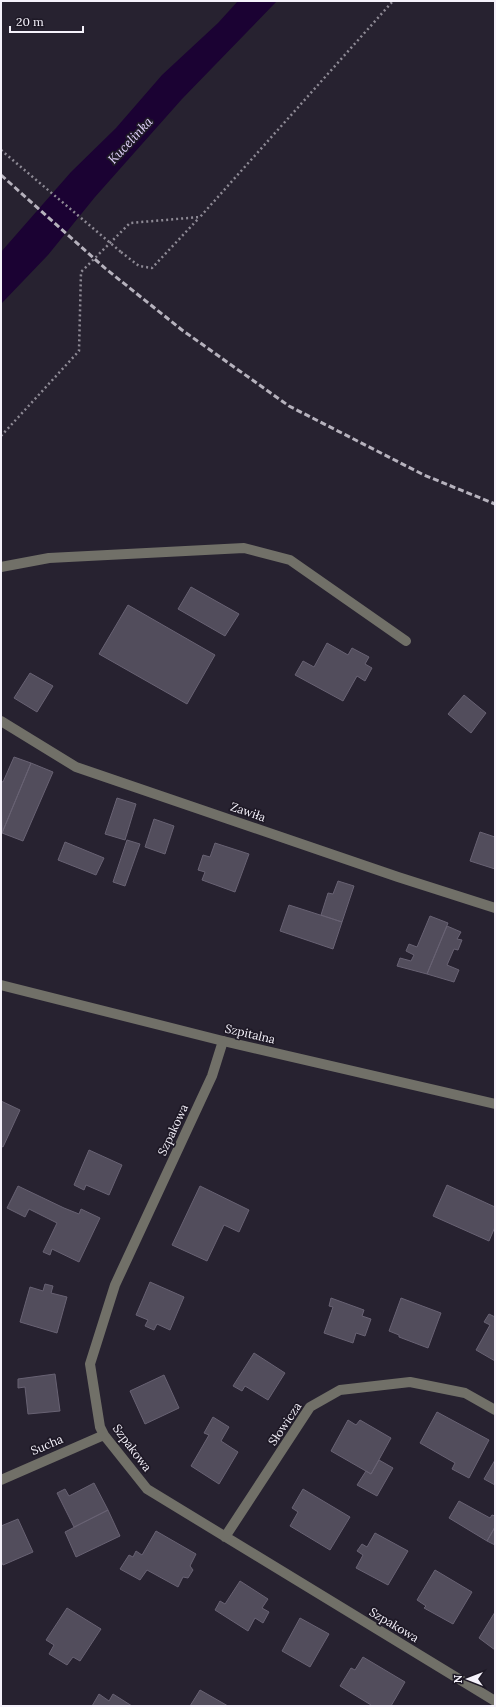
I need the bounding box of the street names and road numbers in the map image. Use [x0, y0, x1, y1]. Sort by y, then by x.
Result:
street label: Zawiła [229, 799, 268, 825]
street label: Szpitalna [223, 1020, 277, 1047]
street label: Szpakowa [154, 1102, 191, 1158]
street label: Słowicza [265, 1399, 304, 1448]
street label: Szpakowa [110, 1421, 155, 1474]
street label: Sucha [28, 1431, 65, 1458]
street label: Szpakowa [367, 1604, 422, 1645]

